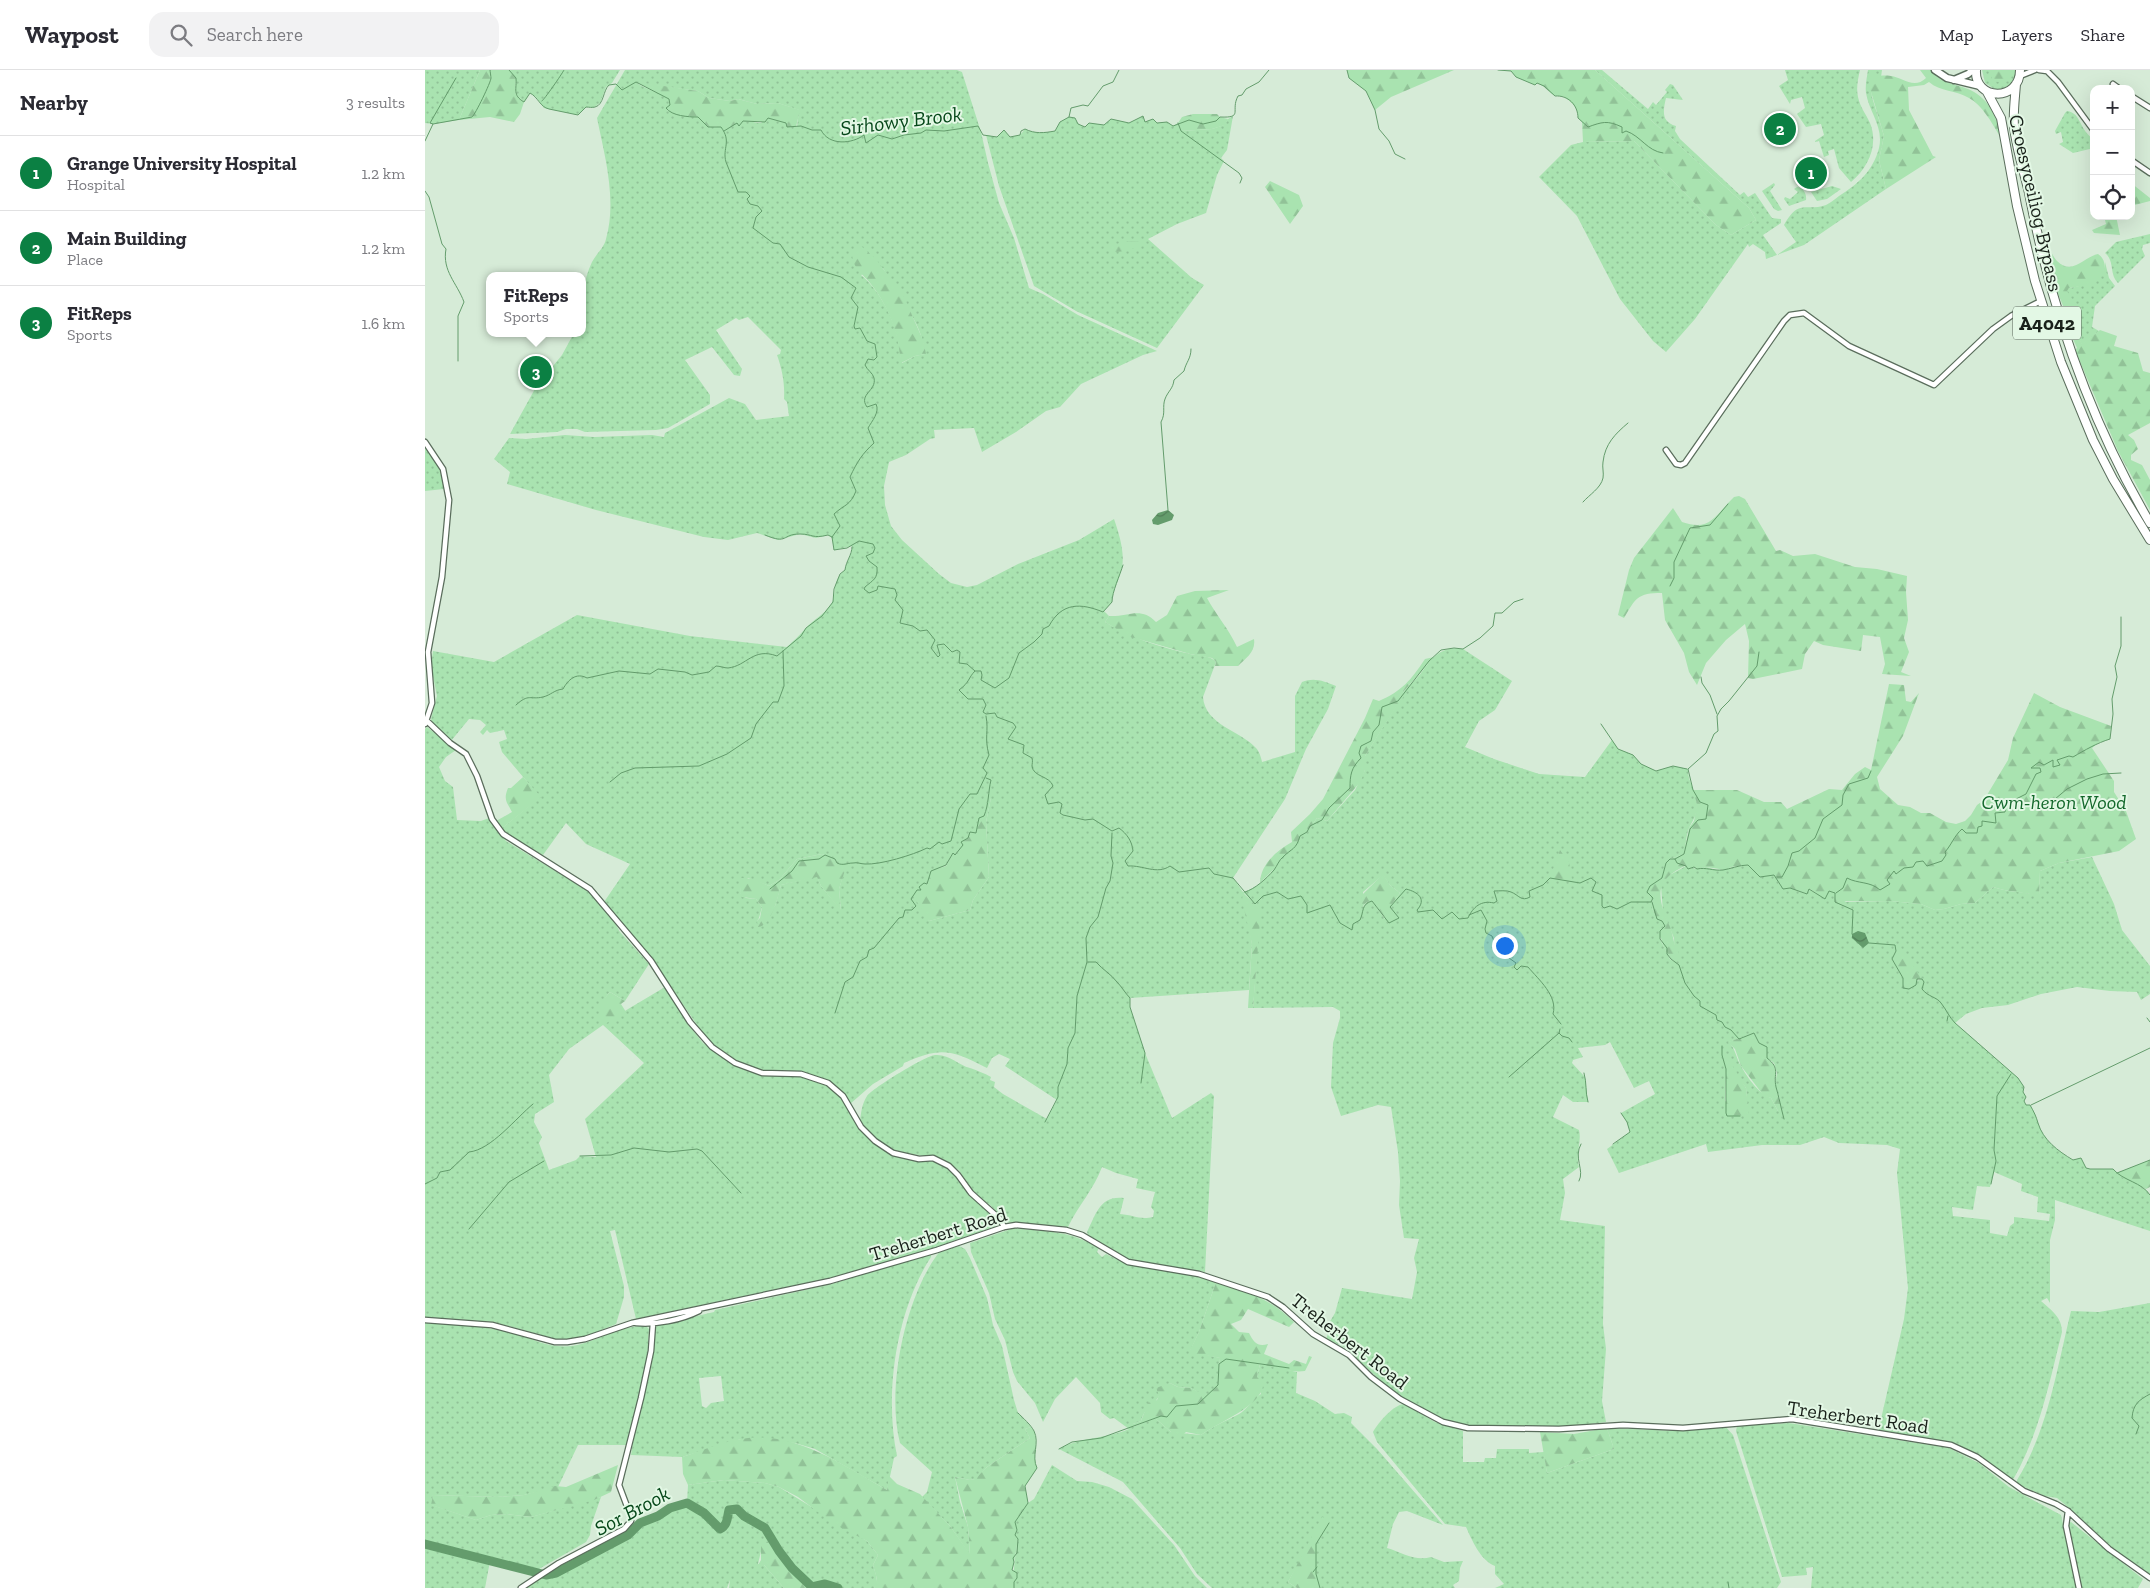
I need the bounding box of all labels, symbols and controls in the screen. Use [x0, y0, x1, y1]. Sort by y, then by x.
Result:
search box [149, 12, 499, 57]
text: Waypost [25, 20, 119, 49]
icon: search [167, 21, 195, 49]
text: Search here [207, 23, 303, 46]
text: Map [1939, 24, 1974, 46]
text: Layers [2002, 24, 2053, 46]
text: Share [2081, 24, 2125, 46]
map controls [2090, 85, 2135, 220]
button: + [2090, 85, 2135, 130]
text: Nearby [20, 90, 88, 115]
text: 3 results [346, 93, 405, 112]
water label: Sirhowy Brook [839, 101, 963, 140]
pin: 2 [1764, 110, 1796, 148]
street label: Croesyceiliog Bypass [2004, 112, 2068, 294]
button: − [2090, 130, 2135, 175]
text: Grange University Hospital [67, 152, 297, 175]
pin: 1 [1795, 154, 1827, 192]
text: 1 [33, 164, 39, 183]
text: 1.2 km [361, 164, 405, 183]
text: Hospital [67, 175, 125, 194]
button: locate [2090, 175, 2135, 220]
text: Main Building [67, 227, 187, 250]
text: 2 [32, 239, 40, 258]
text: 1.2 km [361, 239, 405, 258]
text: Place [67, 250, 103, 269]
popup [486, 272, 586, 337]
text: FitReps [504, 284, 568, 307]
text: FitReps [67, 302, 132, 325]
text: Sports [504, 307, 549, 326]
road number: A4042 [2013, 307, 2081, 340]
text: 3 [32, 314, 40, 333]
text: 1.6 km [362, 314, 405, 333]
text: Sports [67, 325, 112, 344]
pin: 3 [520, 353, 552, 391]
park label: Cwm-heron Wood [1981, 790, 2127, 814]
your location [1492, 933, 1518, 959]
street label: Treherbert Road [866, 1202, 1010, 1266]
street label: Treherbert Road [1287, 1288, 1413, 1394]
street label: Treherbert Road [1786, 1395, 1930, 1439]
water label: Sor Brook [590, 1480, 674, 1541]

